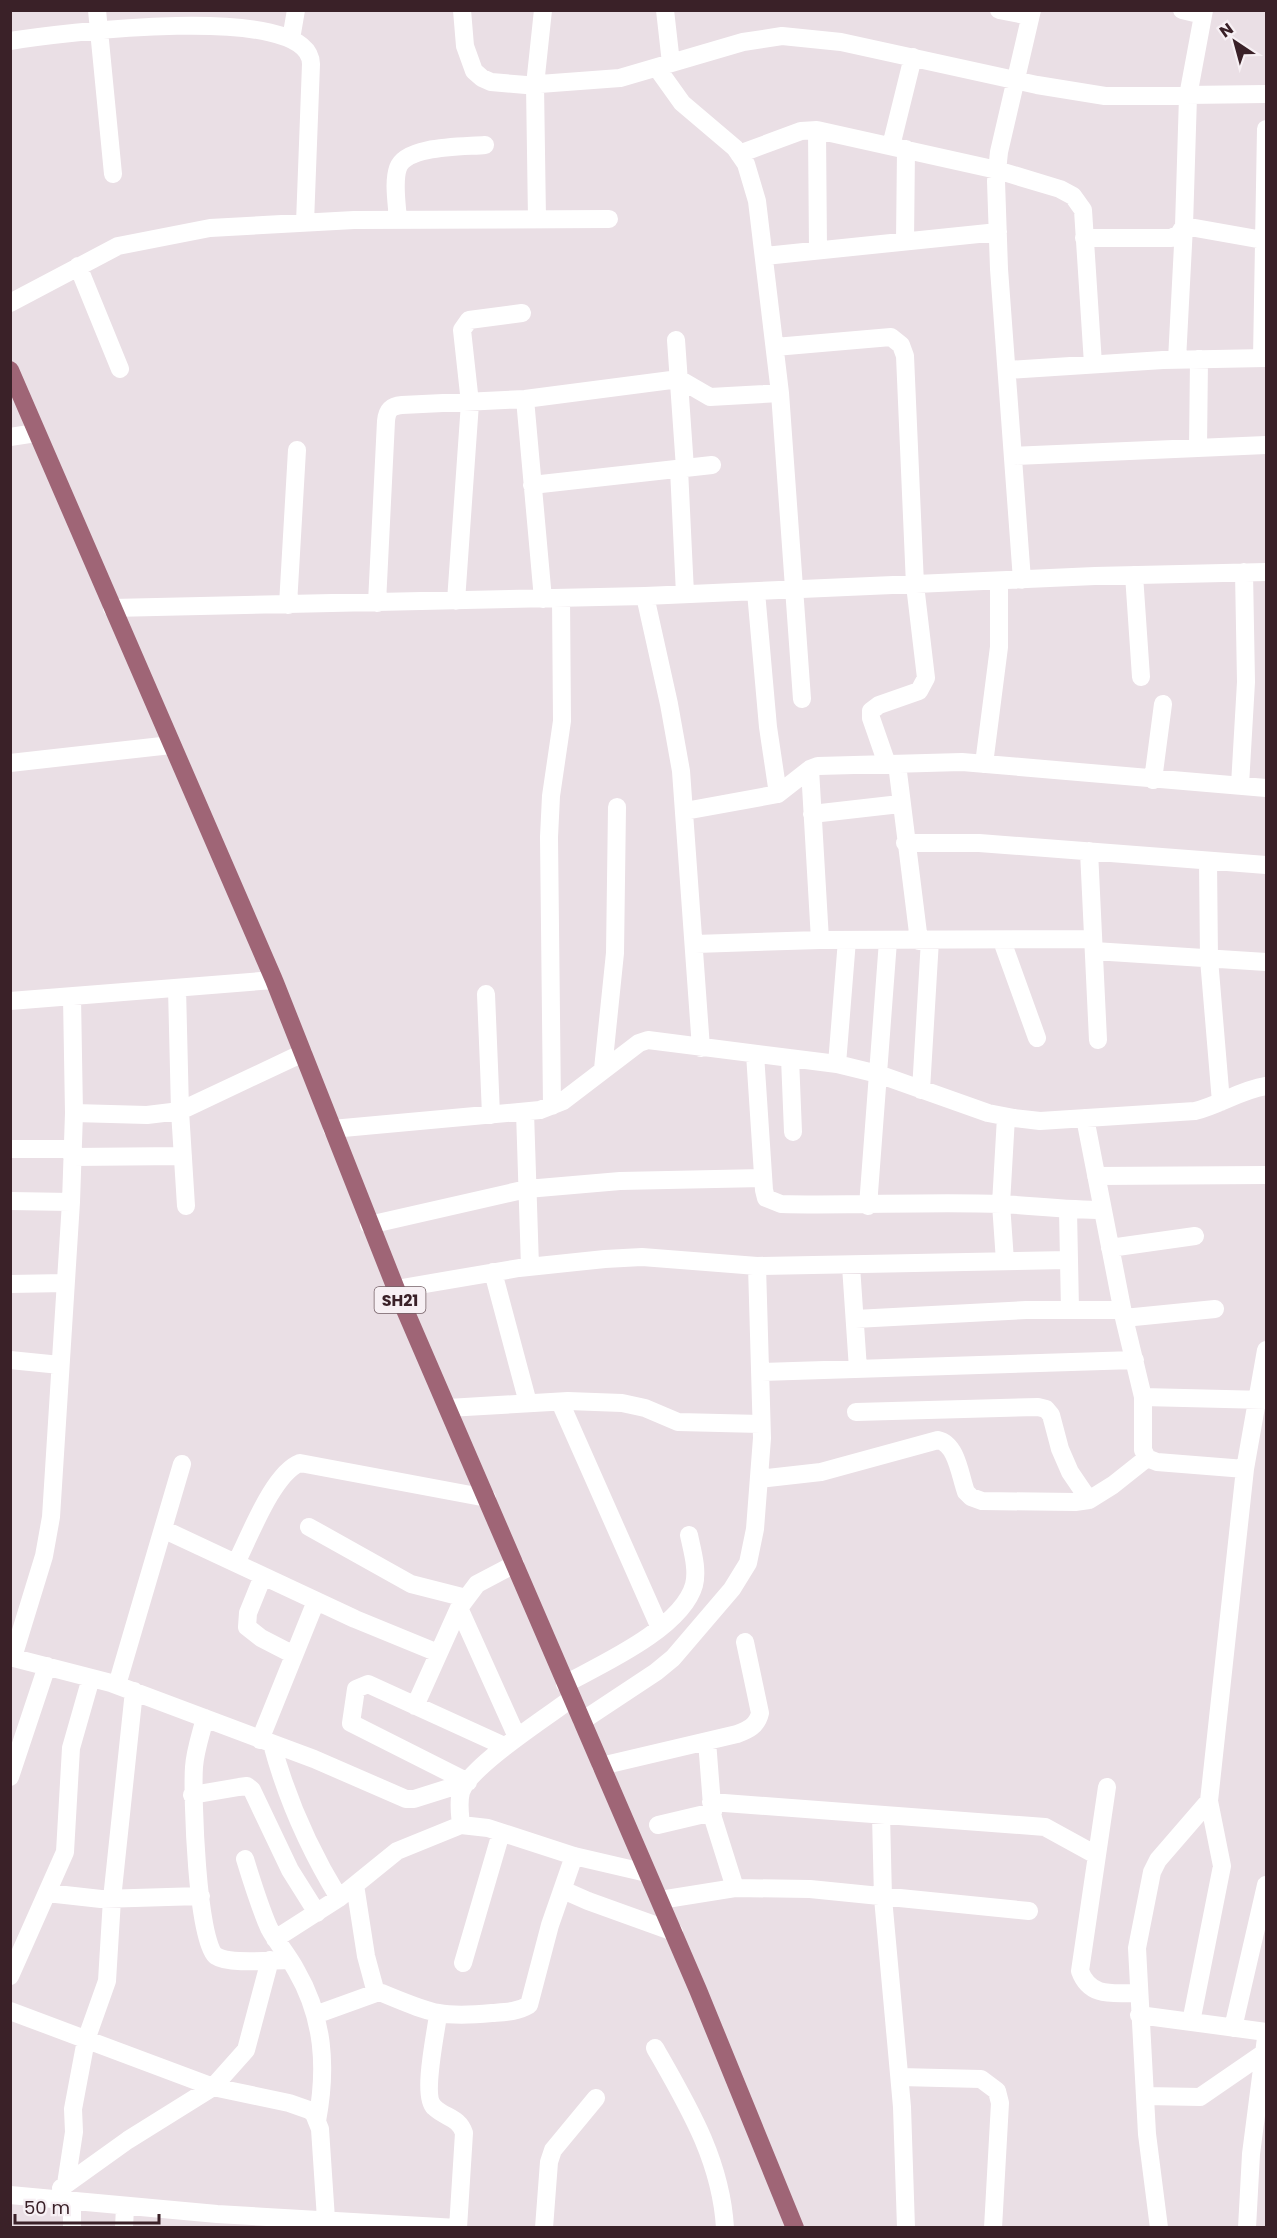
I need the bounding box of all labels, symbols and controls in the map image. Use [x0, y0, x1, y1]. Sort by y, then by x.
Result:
north arrow [1205, 12, 1265, 72]
text: N [1215, 17, 1238, 43]
road number: SH21 [374, 1287, 426, 1313]
scale bar [15, 2187, 159, 2225]
text: 50 m [24, 2195, 70, 2220]

